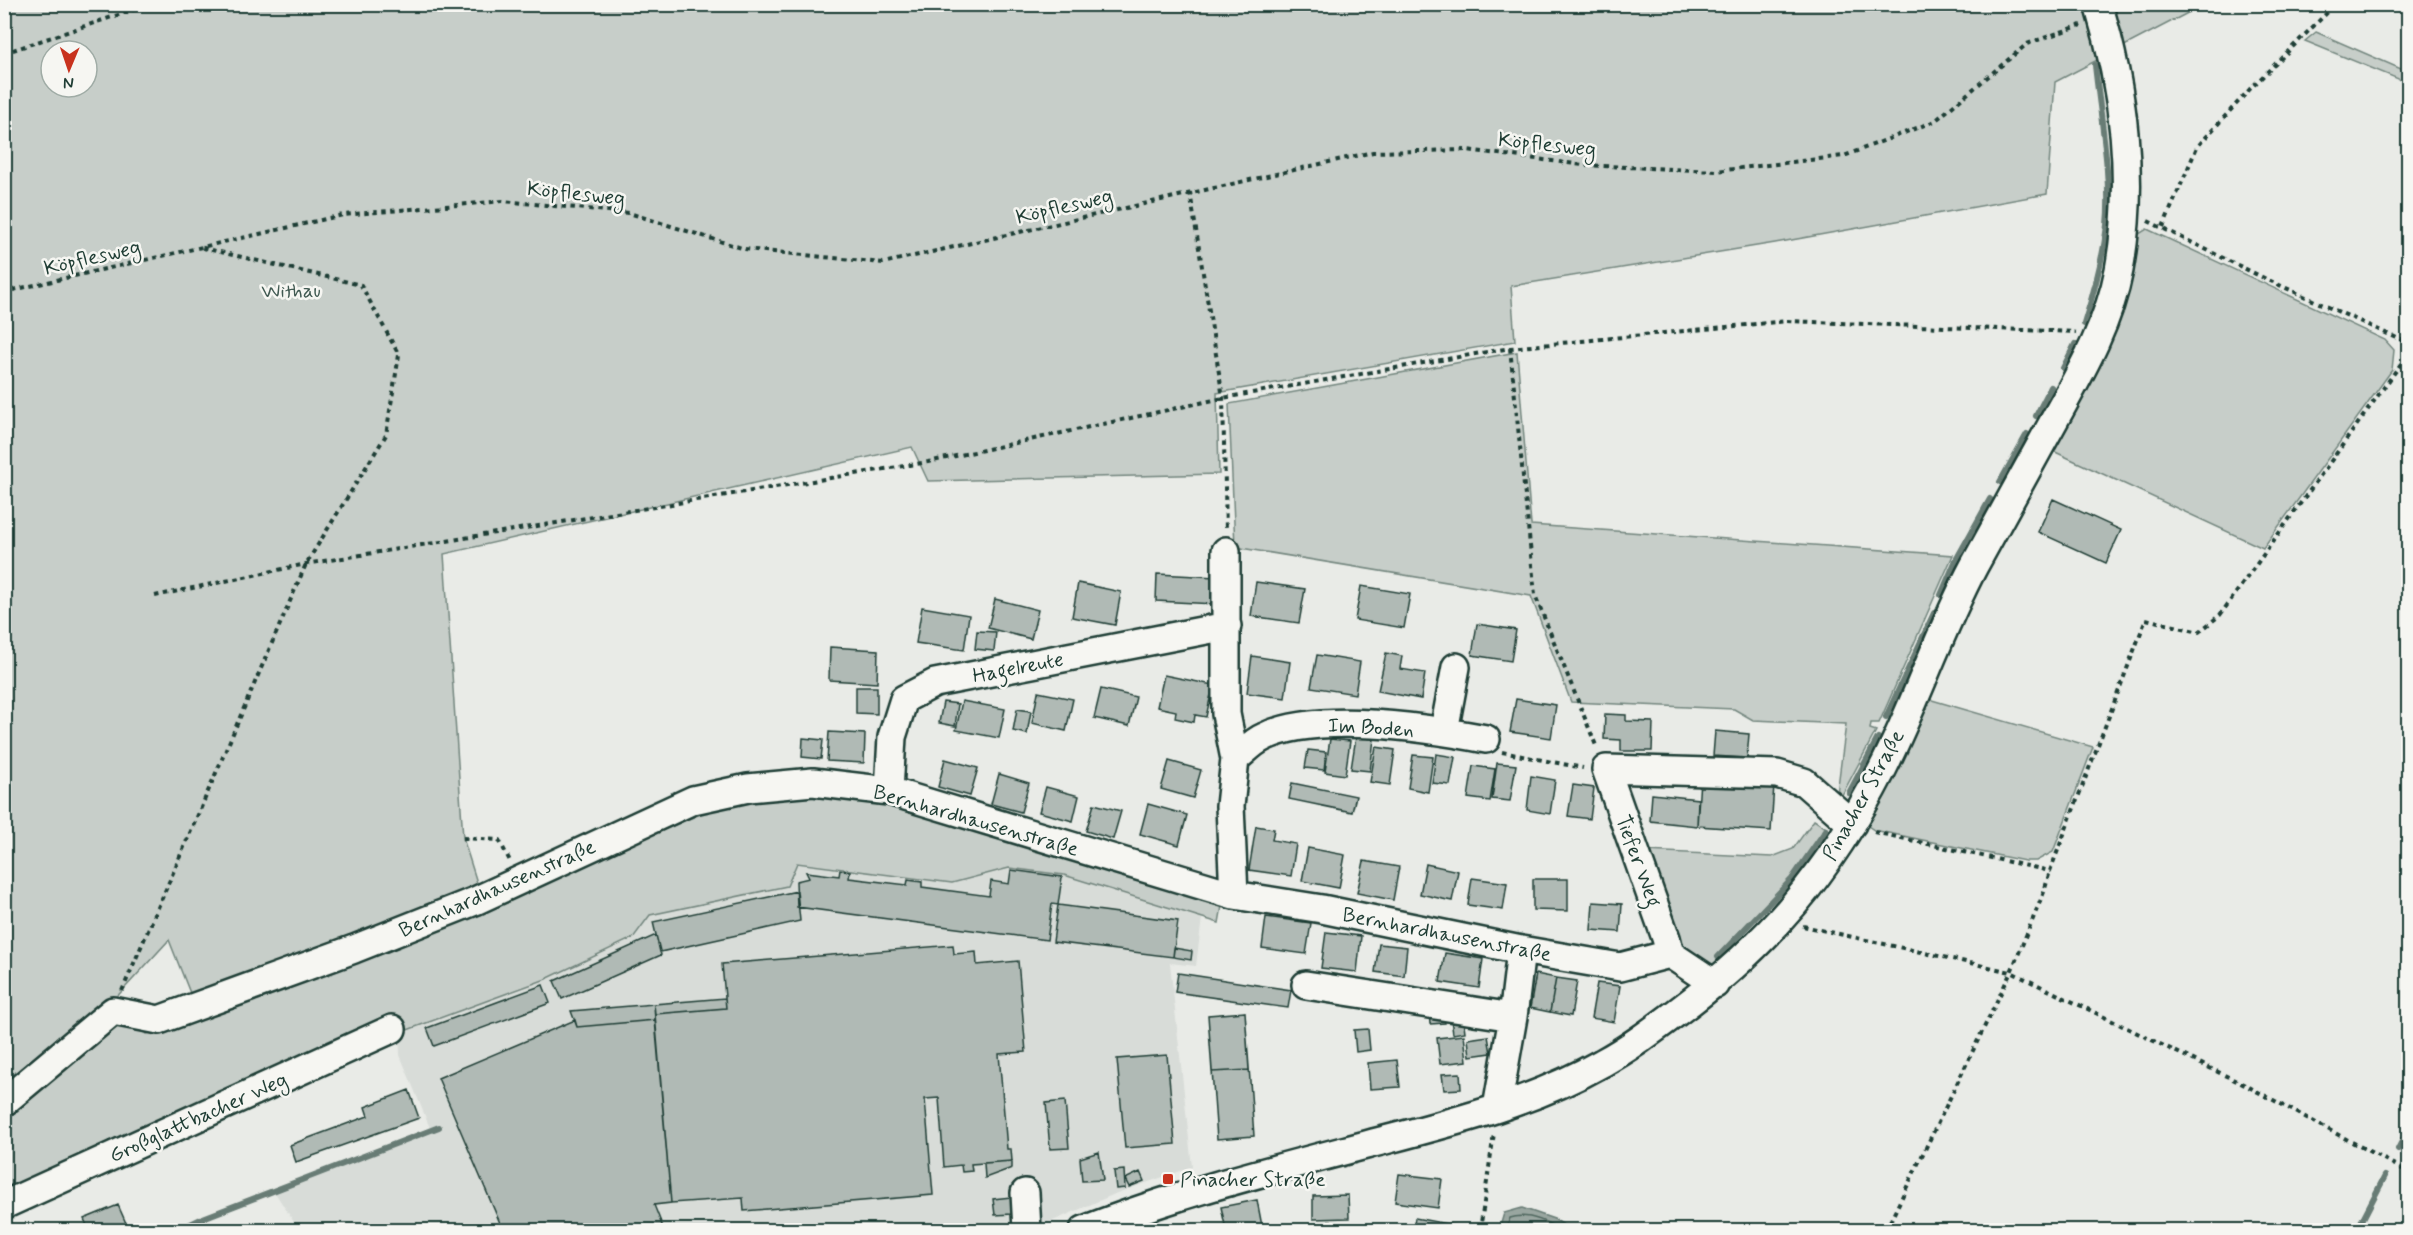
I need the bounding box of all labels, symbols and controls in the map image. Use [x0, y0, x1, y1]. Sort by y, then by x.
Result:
north arrow [39, 39, 99, 99]
text: N [63, 72, 74, 93]
street label: Köpflesweg [1496, 126, 1597, 165]
street label: Köpflesweg [525, 175, 626, 214]
street label: Köpflesweg [1013, 182, 1116, 233]
street label: Köpflesweg [41, 233, 144, 284]
park label: Withau [261, 277, 321, 305]
street label: Hagelreute [970, 645, 1066, 692]
street label: Im Boden [1327, 712, 1415, 744]
street label: Pinacher Straße [1816, 725, 1911, 866]
street label: Bernhardhausenstraße [870, 778, 1082, 864]
street label: Tiefer Weg [1607, 811, 1668, 912]
street label: Bernhardhausenstraße [395, 833, 600, 945]
street label: Bernhardhausenstraße [1340, 901, 1554, 969]
street label: Großglattbacher Weg [105, 1066, 292, 1171]
place label: Pinacher Straße [1180, 1166, 1326, 1194]
marker: Pinacher Straße [1161, 1172, 1175, 1186]

